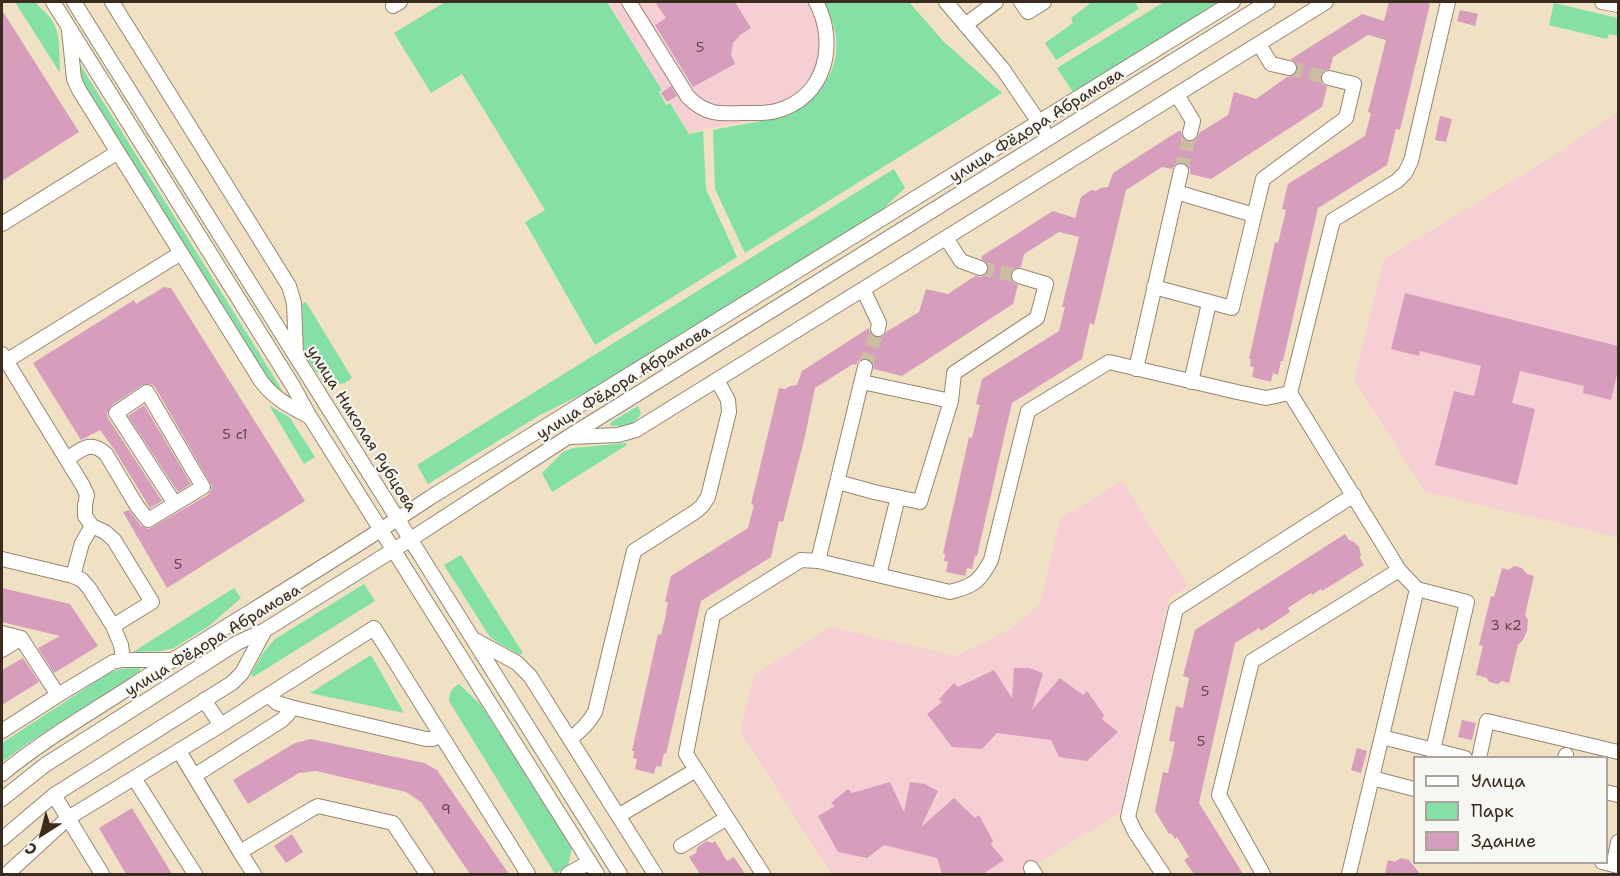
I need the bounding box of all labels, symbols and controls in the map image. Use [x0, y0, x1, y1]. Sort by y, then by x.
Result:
house number: 5 [696, 40, 704, 56]
street label: улица Фёдора Абрамова [947, 65, 1127, 187]
street label: улица Фёдора Абрамова [534, 322, 714, 444]
street label: улица Николая Рубцова [302, 342, 420, 516]
house number: 5 с1 [222, 427, 248, 443]
house number: 5 [174, 557, 182, 573]
street label: улица Фёдора Абрамова [122, 581, 304, 701]
house number: 3 к2 [1490, 618, 1522, 634]
house number: 5 [1201, 684, 1209, 700]
house number: 5 [1197, 734, 1205, 750]
legend [1413, 756, 1608, 864]
text: Улица [1471, 769, 1525, 793]
text: Парк [1471, 799, 1514, 823]
house number: 9 [441, 802, 451, 818]
north arrow [12, 804, 72, 864]
text: Здание [1471, 829, 1536, 853]
text: С [21, 838, 41, 860]

